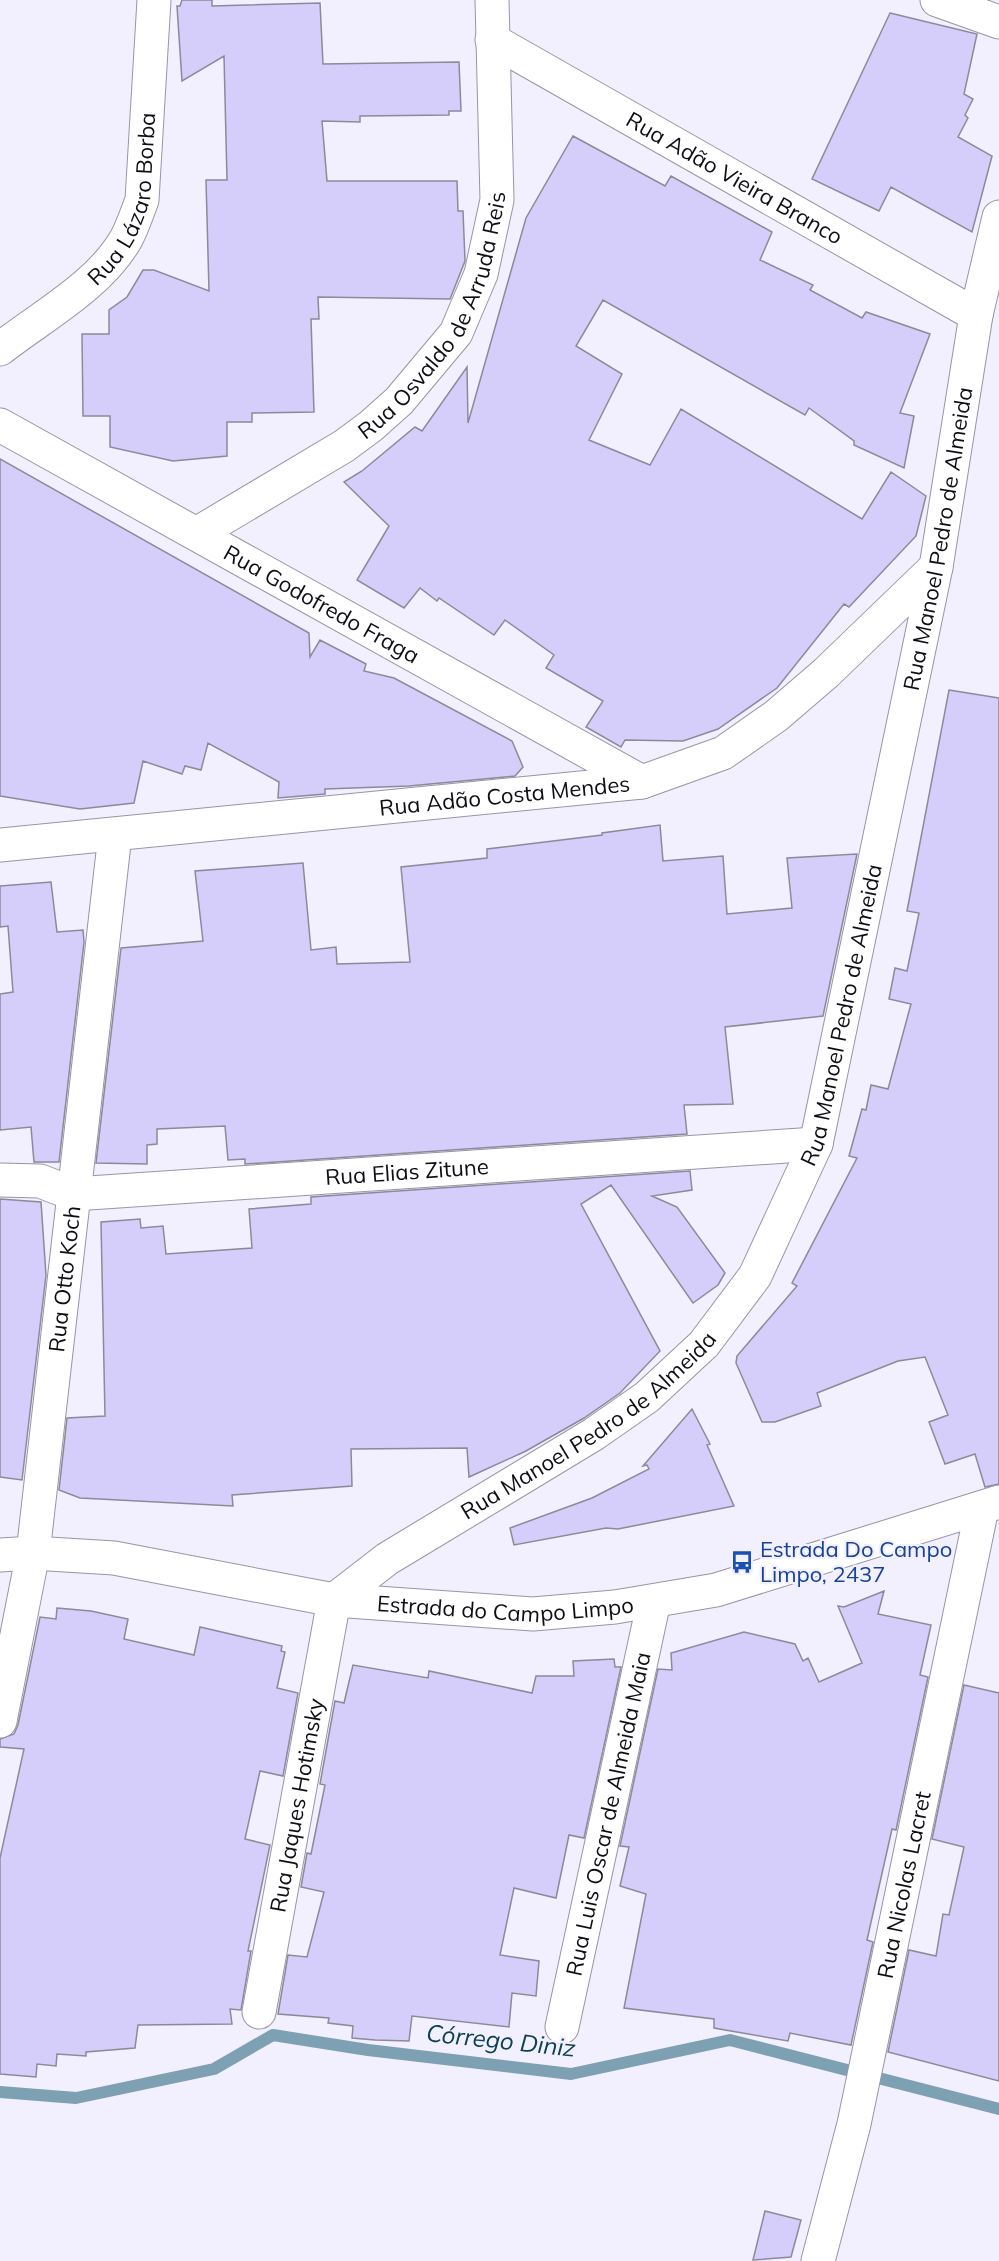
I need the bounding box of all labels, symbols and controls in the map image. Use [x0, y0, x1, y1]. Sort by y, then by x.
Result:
street label: Rua Adão Vieira Branco [621, 105, 848, 250]
street label: Rua Lázaro Borba [81, 112, 161, 291]
street label: Rua Osvaldo de Arruda Reis [352, 192, 511, 445]
street label: Rua Manoel Pedro de Almeida [897, 385, 978, 693]
street label: Rua Godofredo Fraga [219, 538, 424, 669]
street label: Rua Adão Costa Mendes [378, 769, 631, 822]
street label: Rua Manoel Pedro de Almeida [794, 862, 888, 1170]
street label: Rua Elias Zitune [324, 1152, 490, 1191]
street label: Rua Otto Koch [42, 1204, 87, 1354]
street label: Rua Manoel Pedro de Almeida [455, 1326, 722, 1525]
place label: Estrada Do Campo Limpo, 2437 [760, 1535, 952, 1588]
bus stop icon: Estrada Do Campo Limpo, 2437 [729, 1549, 755, 1575]
street label: Estrada do Campo Limpo [376, 1589, 636, 1628]
street label: Rua Luis Oscar de Almeida Maia [559, 1649, 657, 1978]
street label: Rua Jaques Hotimsky [263, 1696, 330, 1915]
street label: Rua Nicolas Lacret [871, 1788, 937, 1981]
water label: Córrego Diniz [425, 2017, 578, 2063]

